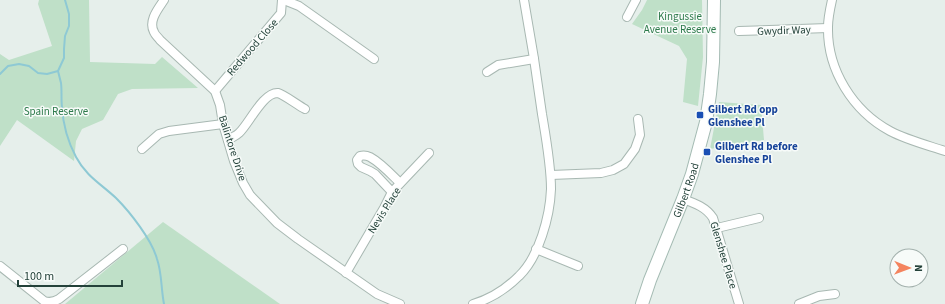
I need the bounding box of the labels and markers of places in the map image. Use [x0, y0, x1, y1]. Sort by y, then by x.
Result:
place label: Gilbert Rd opp Glenshee Pl [708, 102, 778, 130]
marker: Gilbert Rd opp Glenshee Pl [695, 110, 705, 120]
place label: Gilbert Rd before Glenshee Pl [715, 139, 798, 167]
marker: Gilbert Rd before Glenshee Pl [702, 147, 712, 157]

